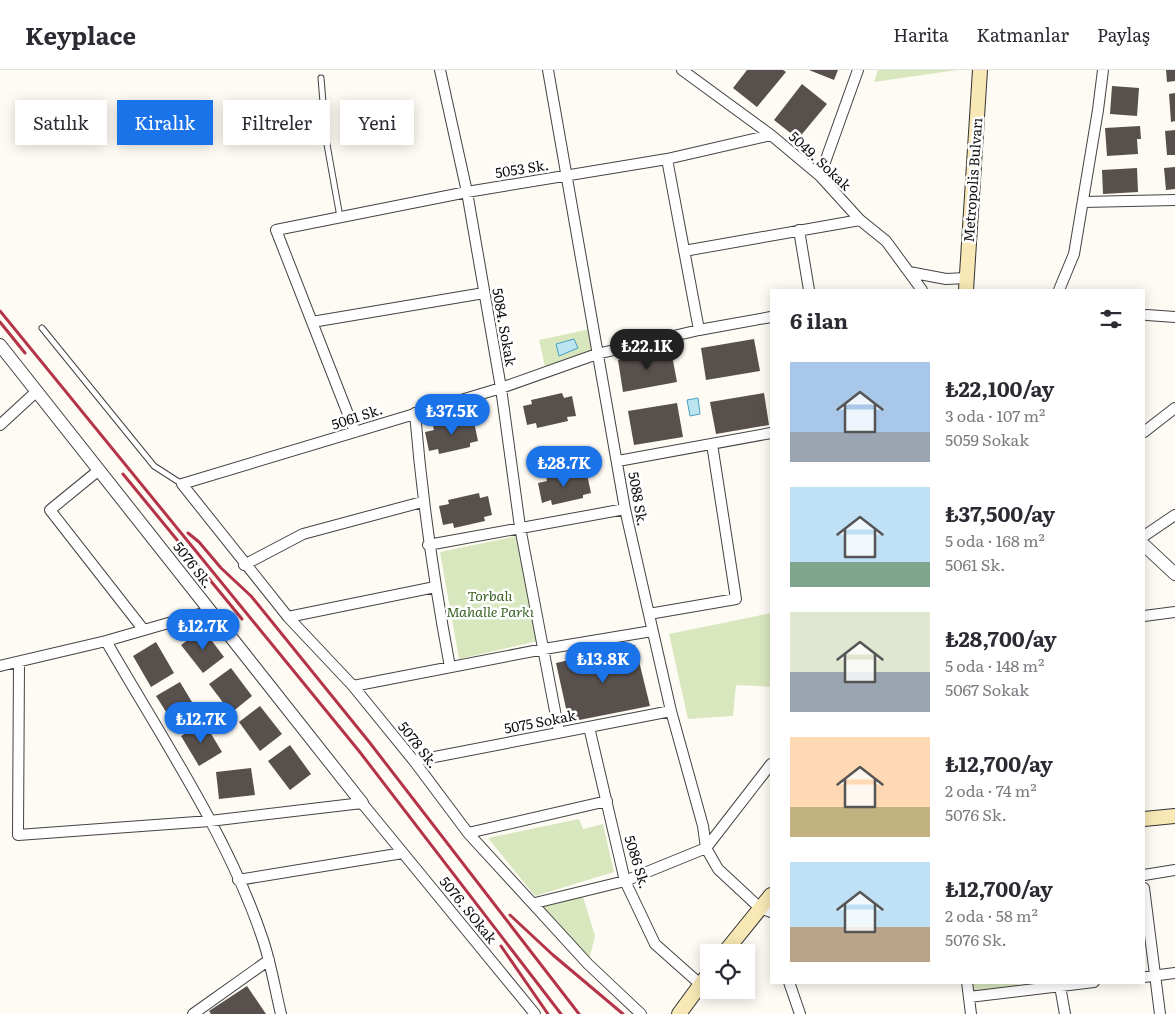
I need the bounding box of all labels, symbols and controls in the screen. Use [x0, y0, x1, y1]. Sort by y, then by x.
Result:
text: Keyplace [25, 17, 136, 52]
text: Harita [893, 21, 949, 48]
text: Katmanlar [977, 21, 1069, 48]
text: Paylaş [1097, 21, 1150, 48]
chip: Satılık [15, 100, 107, 145]
chip: Kiralık [117, 100, 213, 145]
chip: Filtreler [223, 100, 330, 145]
chip: Yeni [340, 100, 414, 145]
street label: Metropolis Bulvarı [958, 117, 986, 243]
street label: 5049. Sokak [785, 126, 857, 195]
street label: 5053 Sk. [493, 154, 550, 182]
street label: 5084. Sokak [488, 286, 522, 368]
text: 6 ilan [790, 304, 848, 335]
icon: filters [1097, 305, 1125, 333]
pin: ₺22.1K [606, 328, 688, 371]
text: ₺22.1K [621, 333, 673, 357]
text: ₺22,100/ay [945, 372, 1054, 403]
icon: home [830, 382, 890, 442]
pin: ₺37.5K [411, 394, 493, 436]
street label: 5061 Sk. [329, 398, 385, 434]
text: ₺37.5K [426, 398, 478, 422]
text: 3 oda · 107 m² [945, 403, 1045, 427]
text: 5059 Sokak [945, 427, 1029, 451]
pin: ₺28.7K [523, 446, 605, 488]
text: ₺28.7K [537, 450, 591, 474]
street label: 5088 Sk. [624, 470, 654, 528]
text: ₺37,500/ay [945, 497, 1055, 528]
icon: home [830, 507, 890, 567]
text: 5 oda · 168 m² [945, 528, 1045, 552]
street label: 5076 Sk. [169, 537, 218, 592]
text: 5061 Sk. [945, 552, 1005, 576]
park label: Torbalı Mahalle Parkı [446, 585, 535, 621]
pin: ₺12.7K [162, 608, 244, 651]
text: ₺12.7K [178, 613, 228, 637]
text: ₺28,700/ay [945, 622, 1057, 653]
icon: home [830, 632, 890, 692]
pin: ₺13.8K [562, 642, 644, 684]
text: ₺13.8K [576, 646, 630, 670]
text: 5 oda · 148 m² [945, 653, 1044, 677]
text: 5067 Sokak [945, 677, 1029, 701]
pin: ₺12.7K [160, 702, 242, 744]
street label: 5075 Sokak [502, 704, 578, 738]
text: ₺12.7K [176, 706, 226, 730]
street label: 5078 Sk. [394, 717, 443, 772]
text: ₺12,700/ay [945, 747, 1053, 778]
icon: home [830, 757, 890, 817]
text: 2 oda · 74 m² [945, 778, 1037, 802]
text: 5076 Sk. [945, 802, 1007, 826]
street label: 5086 Sk. [620, 833, 656, 891]
street label: 5076. SOkak [436, 872, 502, 947]
text: ₺12,700/ay [945, 872, 1053, 903]
icon: home [830, 882, 890, 942]
text: 2 oda · 58 m² [945, 903, 1038, 927]
text: 5076 Sk. [945, 927, 1007, 951]
map controls [700, 944, 755, 999]
button: locate [700, 944, 755, 999]

